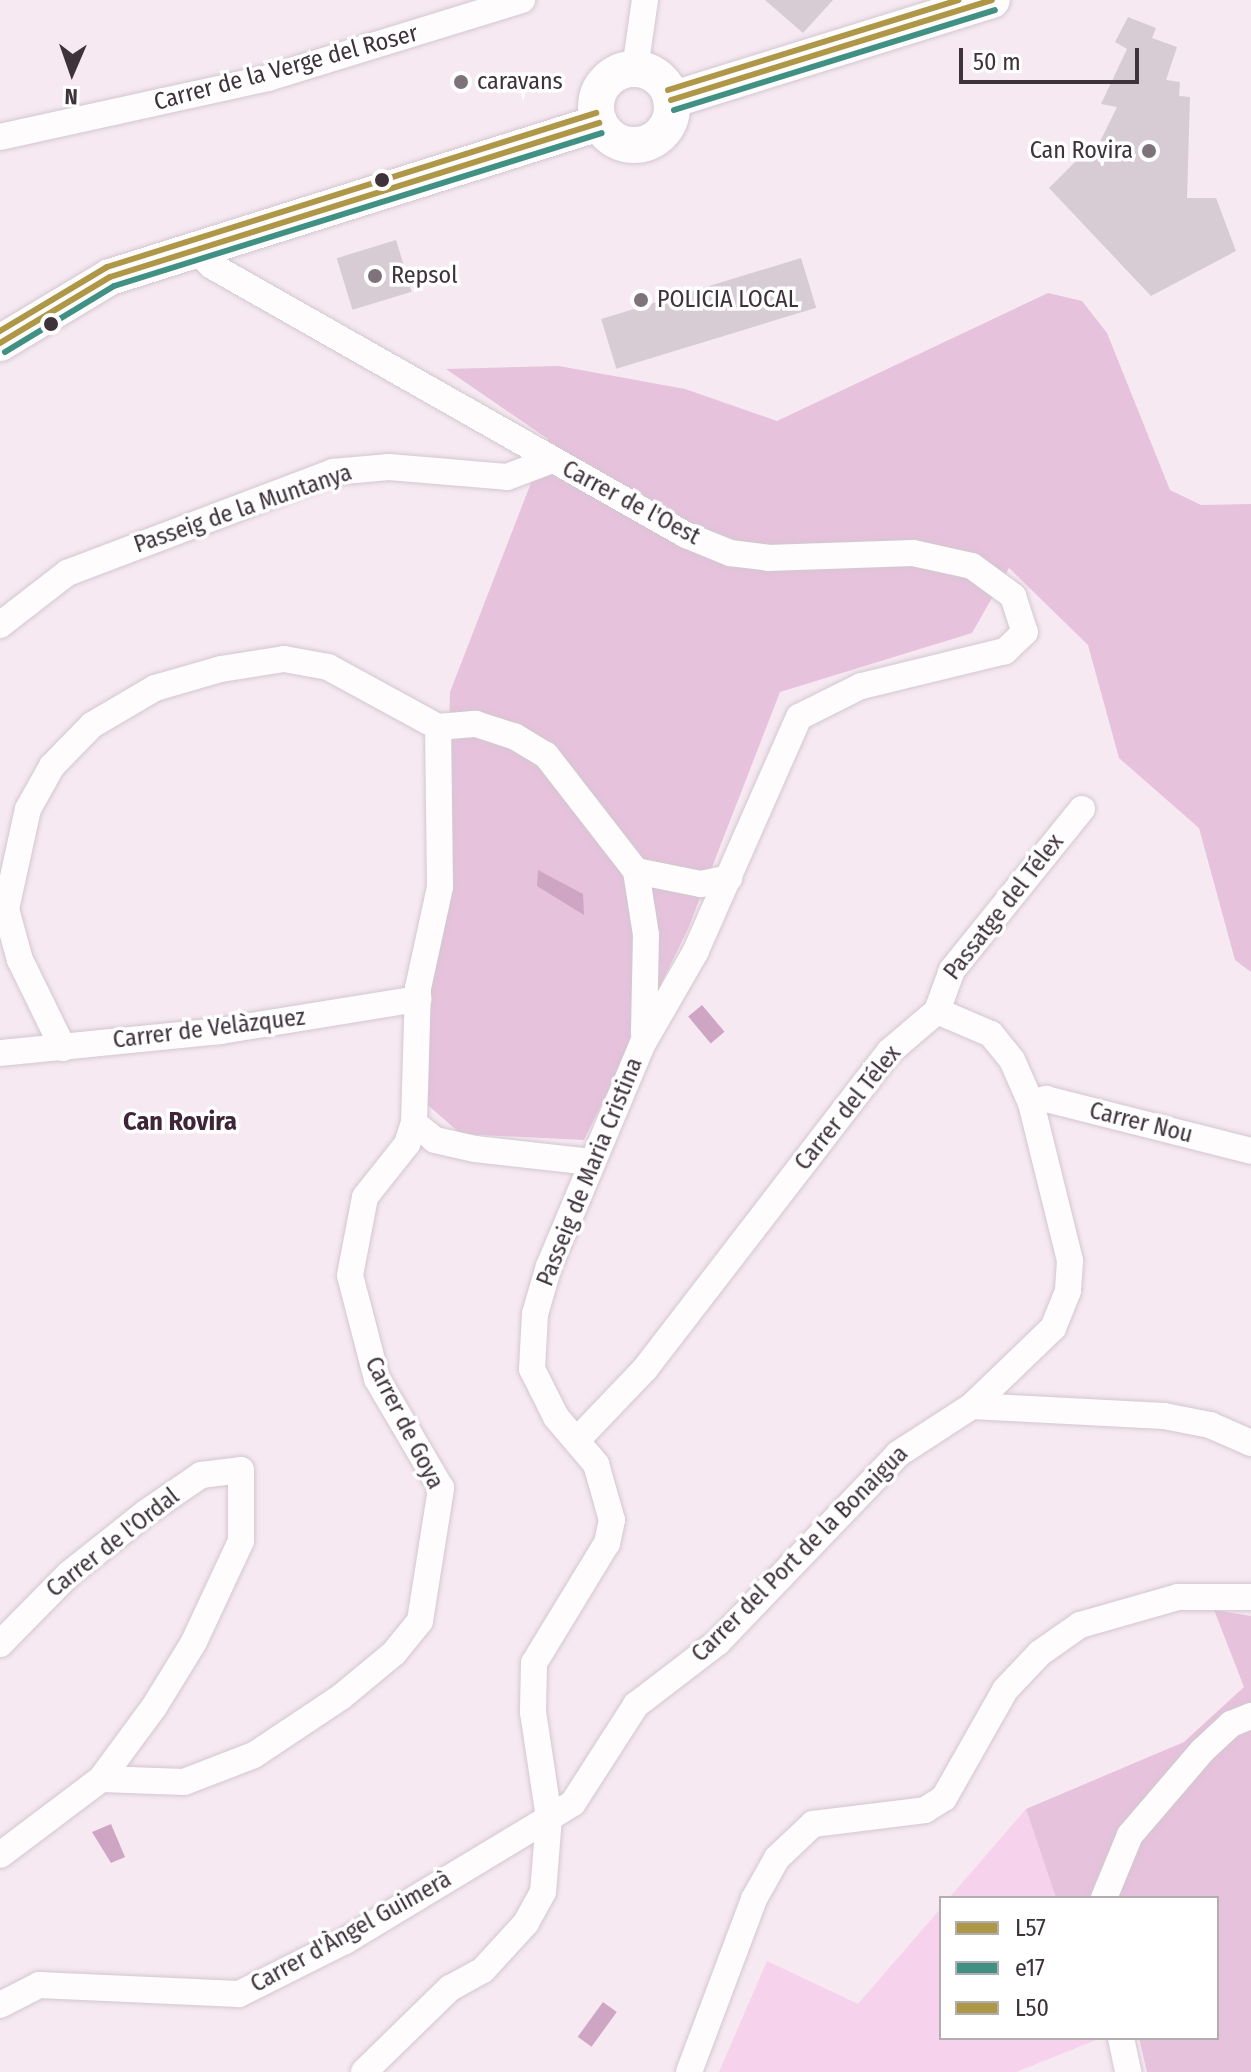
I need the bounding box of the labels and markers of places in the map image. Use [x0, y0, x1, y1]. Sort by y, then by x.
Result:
place label: caravans [477, 68, 563, 96]
marker: caravans [452, 73, 470, 91]
place label: Can Rovira [1030, 137, 1133, 165]
marker: Can Rovira [1140, 142, 1158, 160]
unlabelled marker [374, 172, 390, 188]
place label: Repsol [391, 262, 458, 290]
marker: Repsol [366, 267, 384, 285]
place label: POLICIA LOCAL [657, 286, 798, 314]
marker: POLICIA LOCAL [632, 291, 650, 309]
unlabelled marker [43, 316, 59, 332]

